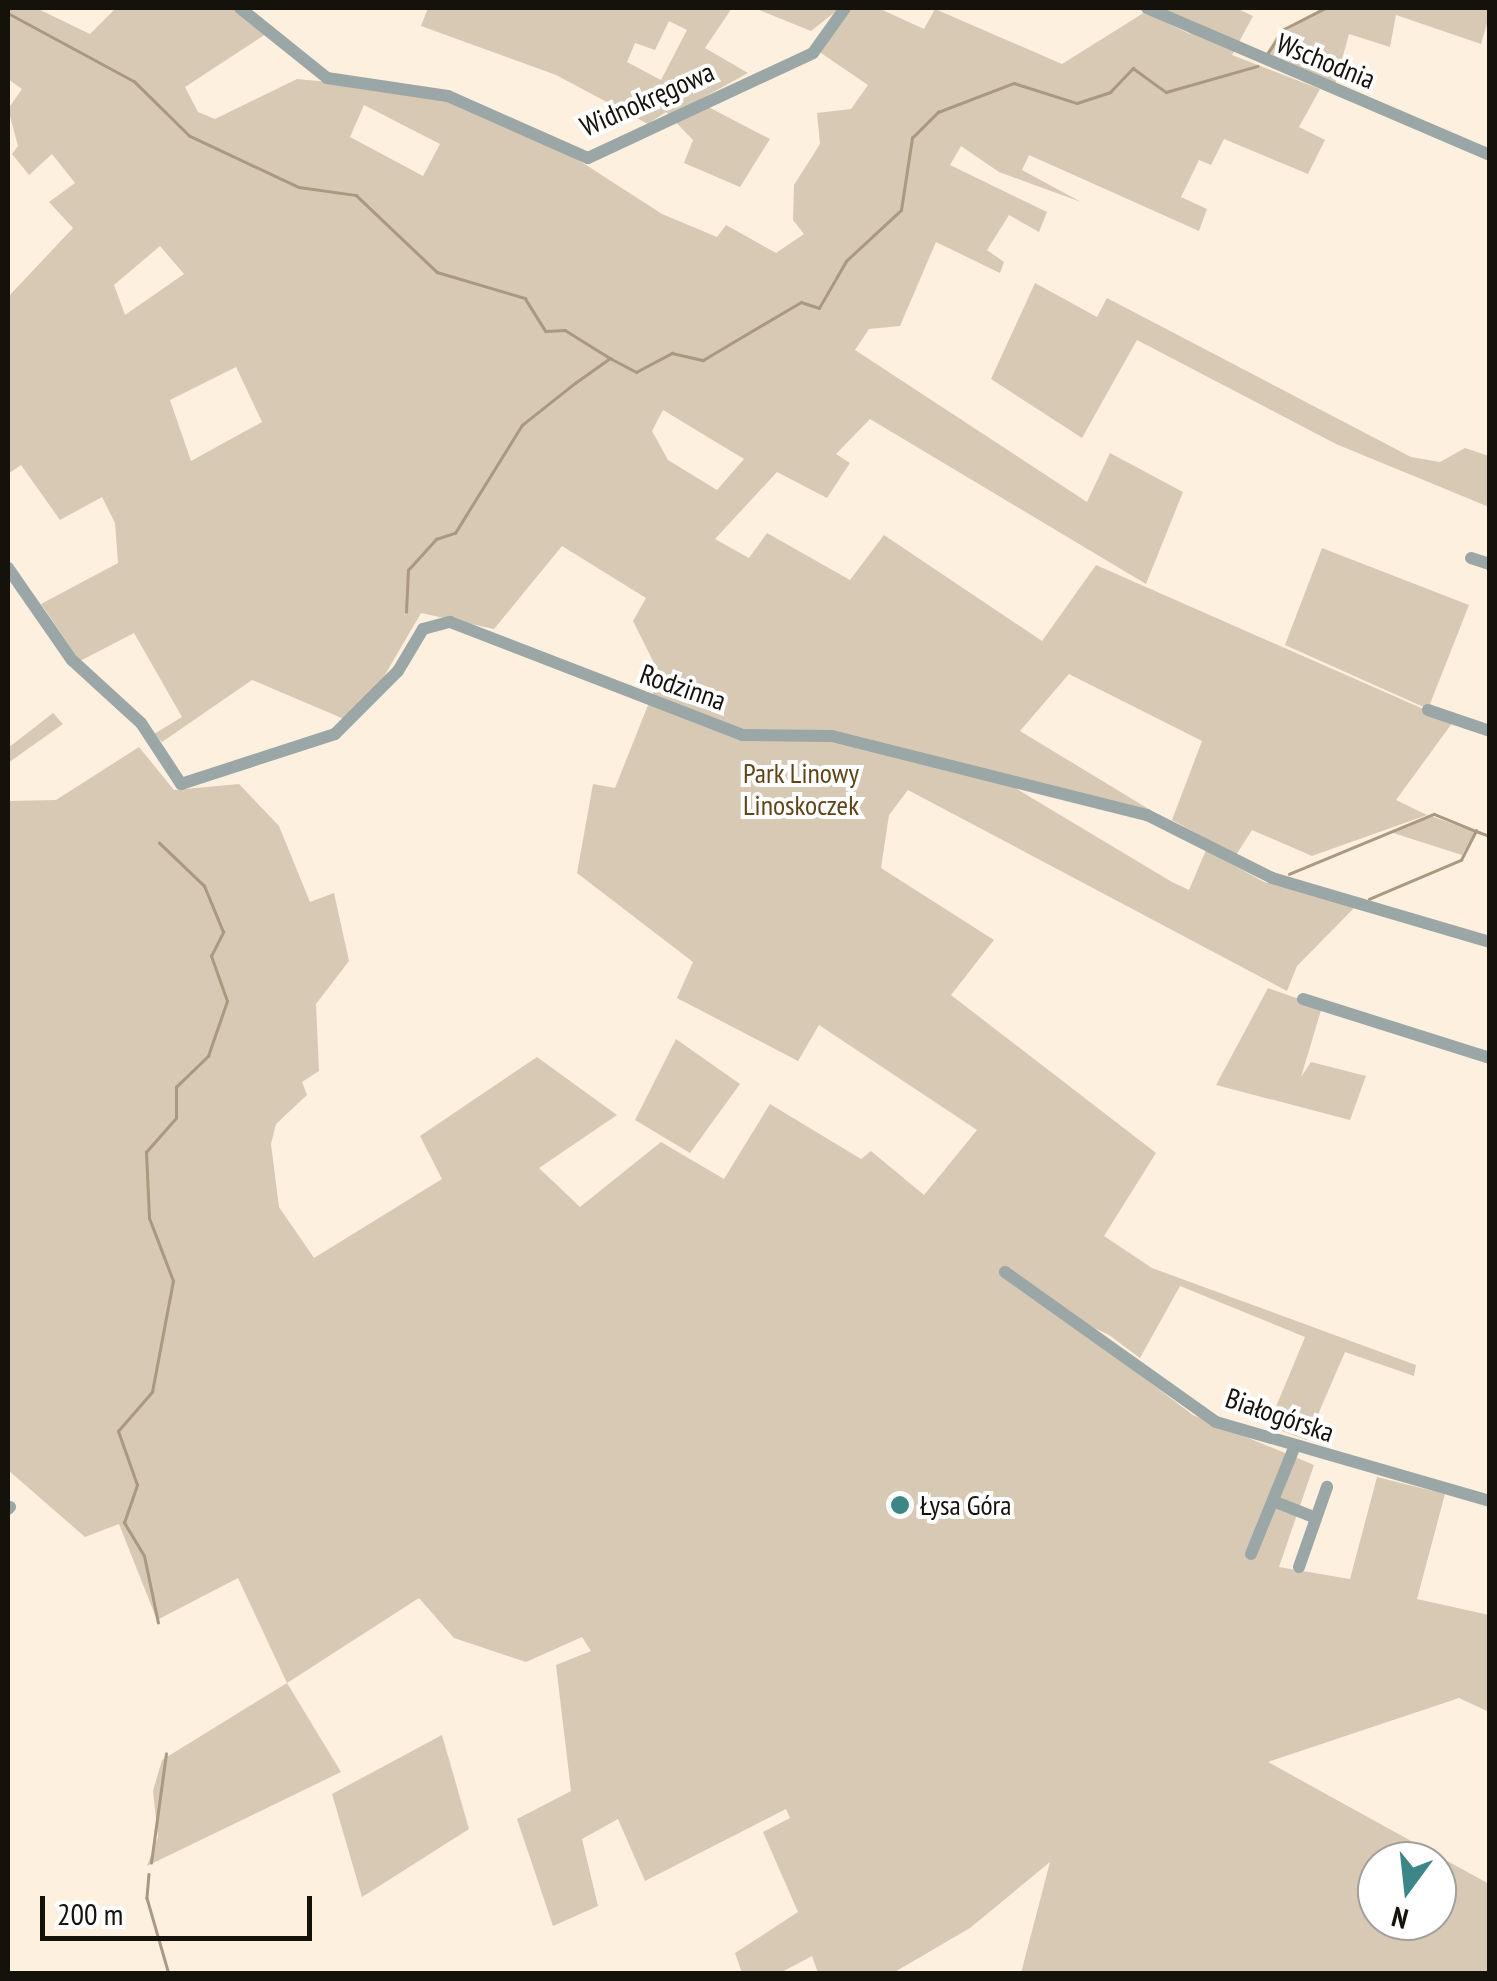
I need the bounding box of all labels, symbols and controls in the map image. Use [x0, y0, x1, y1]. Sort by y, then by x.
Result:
street label: Wschodnia [1272, 26, 1380, 96]
street label: Widnokręgowa [575, 55, 719, 143]
street label: Rodzinna [636, 657, 730, 717]
park label: Park Linowy Linoskoczek [743, 756, 859, 822]
street label: Białogórska [1221, 1381, 1339, 1449]
place label: Łysa Góra [920, 1488, 1011, 1522]
marker: Łysa Góra [889, 1494, 911, 1516]
north arrow [1357, 1841, 1457, 1941]
scale bar [45, 1876, 318, 1938]
text: 200 m [57, 1894, 123, 1933]
text: N [1388, 1899, 1412, 1938]

